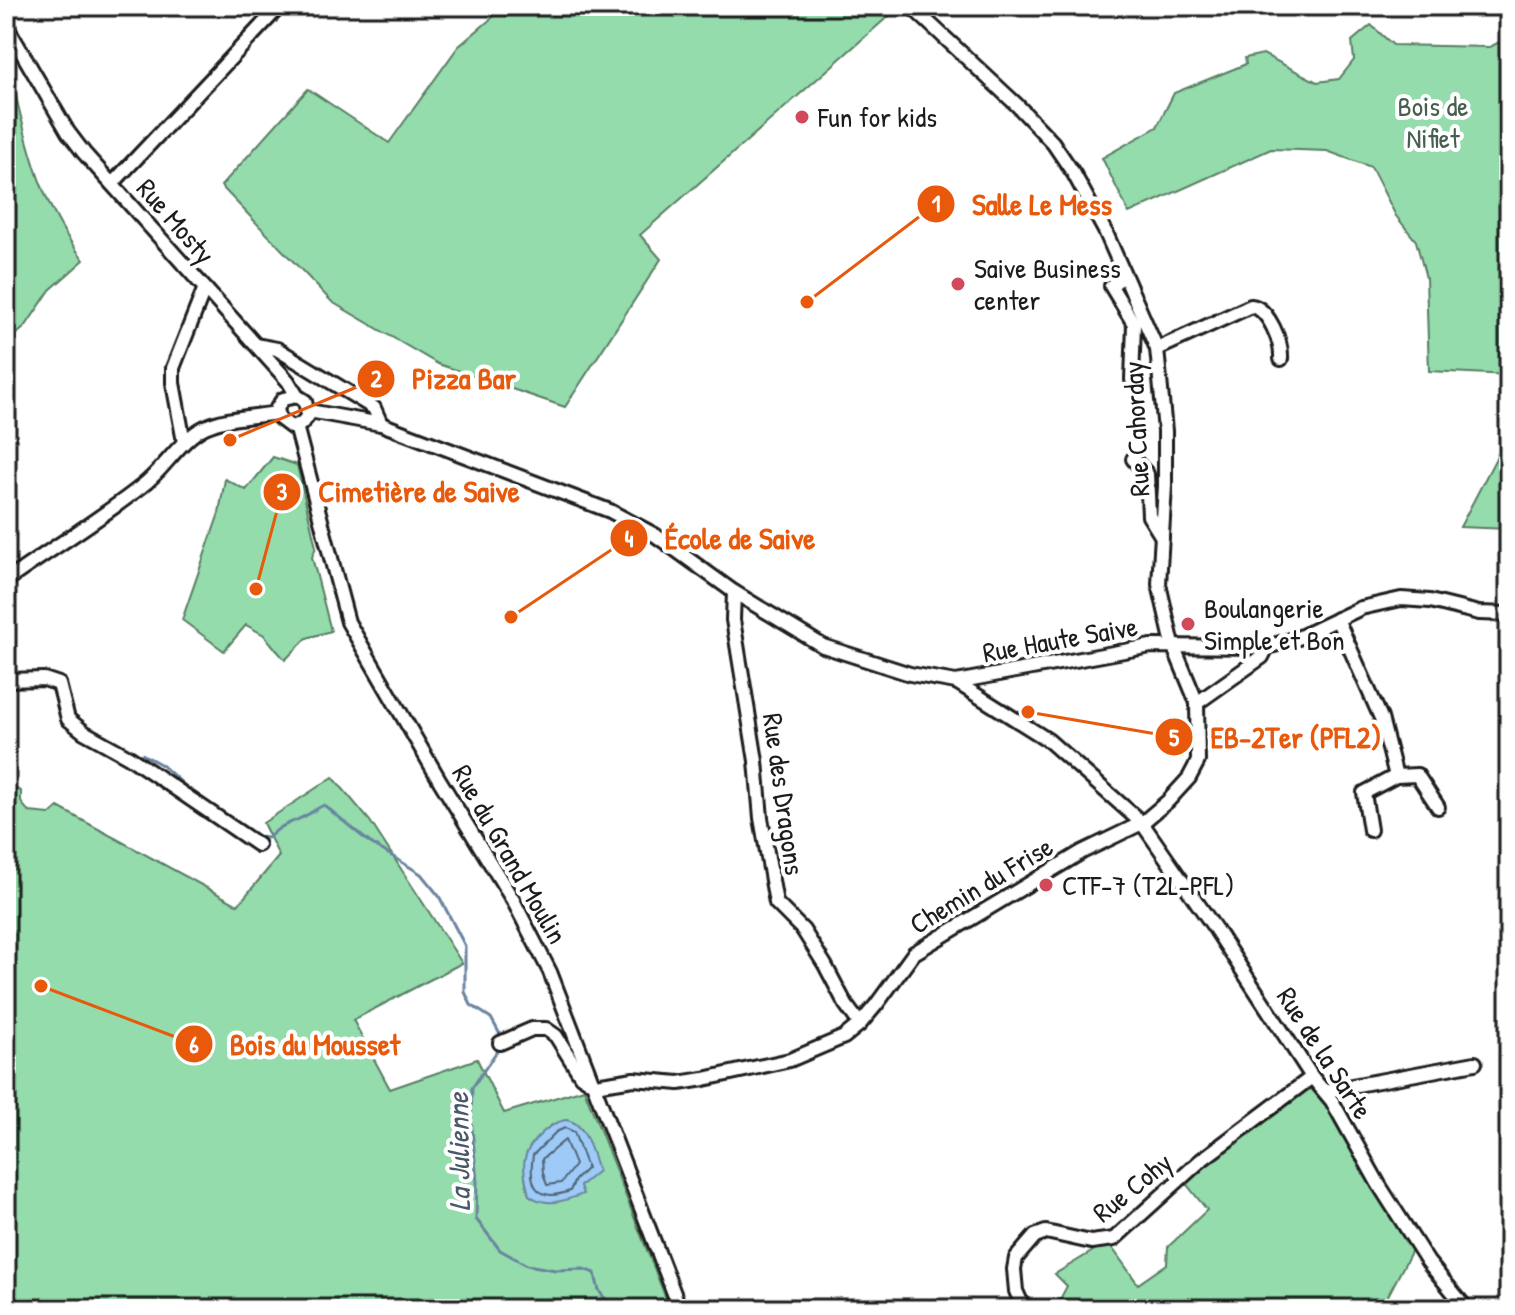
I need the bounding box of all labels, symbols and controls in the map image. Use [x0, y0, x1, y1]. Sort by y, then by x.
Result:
park label: Bois de Nifiet [1397, 87, 1469, 157]
place label: Fun for kids [817, 98, 937, 136]
marker: Fun for kids [793, 108, 811, 126]
street label: Rue Mosty [128, 170, 224, 272]
callout: Salle Le Mess [916, 177, 1128, 231]
text: Salle Le Mess [972, 184, 1113, 224]
text: 1 [932, 187, 941, 219]
place label: Saive Business center [974, 249, 1121, 319]
marker: Saive Business center [949, 275, 967, 293]
callout: Pizza Bar [356, 352, 532, 406]
text: Pizza Bar [412, 358, 516, 398]
street label: Rue Cahorday [1113, 360, 1159, 498]
text: 2 [370, 362, 382, 394]
callout: Cimetière de Saive [262, 465, 536, 519]
text: Cimetière de Saive [318, 471, 520, 511]
text: 3 [277, 475, 288, 507]
callout: École de Saive [609, 511, 831, 565]
text: École de Saive [665, 518, 815, 558]
text: 4 [625, 522, 634, 554]
place label: Boulangerie Simple et Bon [1204, 589, 1345, 659]
street label: Rue Haute Saive [980, 607, 1140, 671]
marker: Boulangerie Simple et Bon [1179, 615, 1197, 633]
callout: EB-2Ter (PFL2) [1154, 710, 1397, 764]
street label: Rue des Dragons [754, 711, 814, 877]
text: EB-2Ter (PFL2) [1211, 717, 1381, 757]
text: 5 [1169, 721, 1180, 753]
street label: Rue du Grand Moulin [443, 758, 577, 950]
street label: Chemin du Frise [902, 827, 1060, 943]
place label: CTF-7 (T2L-PFL) [1062, 866, 1234, 904]
marker: CTF-7 (T2L-PFL) [1037, 876, 1055, 894]
street label: Rue de la Sarte [1268, 980, 1382, 1126]
callout: Bois du Mousset [174, 1017, 417, 1071]
text: Bois du Mousset [230, 1024, 402, 1064]
text: 6 [189, 1028, 199, 1060]
water label: La Julienne [437, 1091, 479, 1212]
street label: Rue Cohy [1084, 1143, 1180, 1231]

